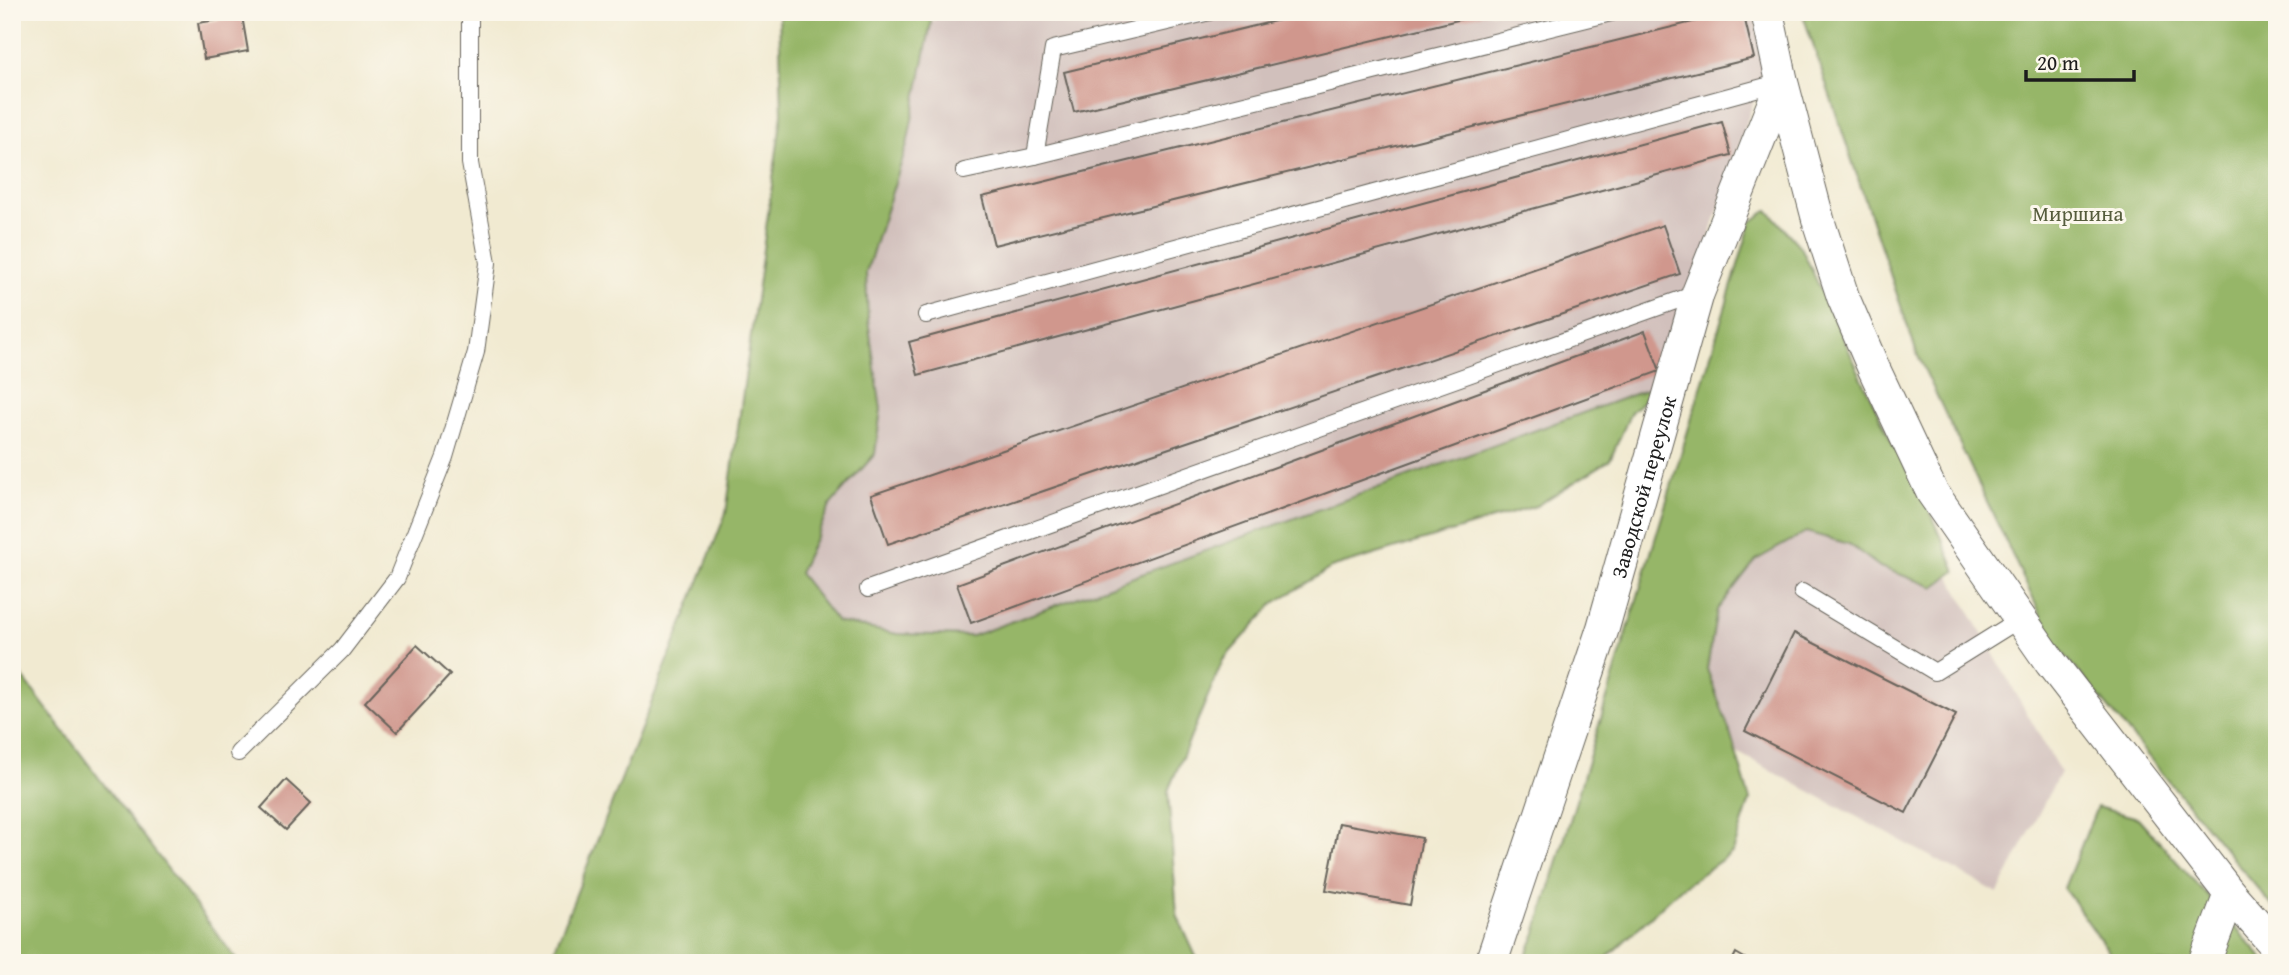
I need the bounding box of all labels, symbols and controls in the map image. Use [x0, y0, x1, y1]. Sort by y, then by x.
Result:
scale bar [2026, 38, 2135, 82]
text: 20 m [2037, 47, 2079, 78]
park label: Миршина [2033, 198, 2123, 229]
street label: Заводской переулок [1602, 392, 1684, 582]

